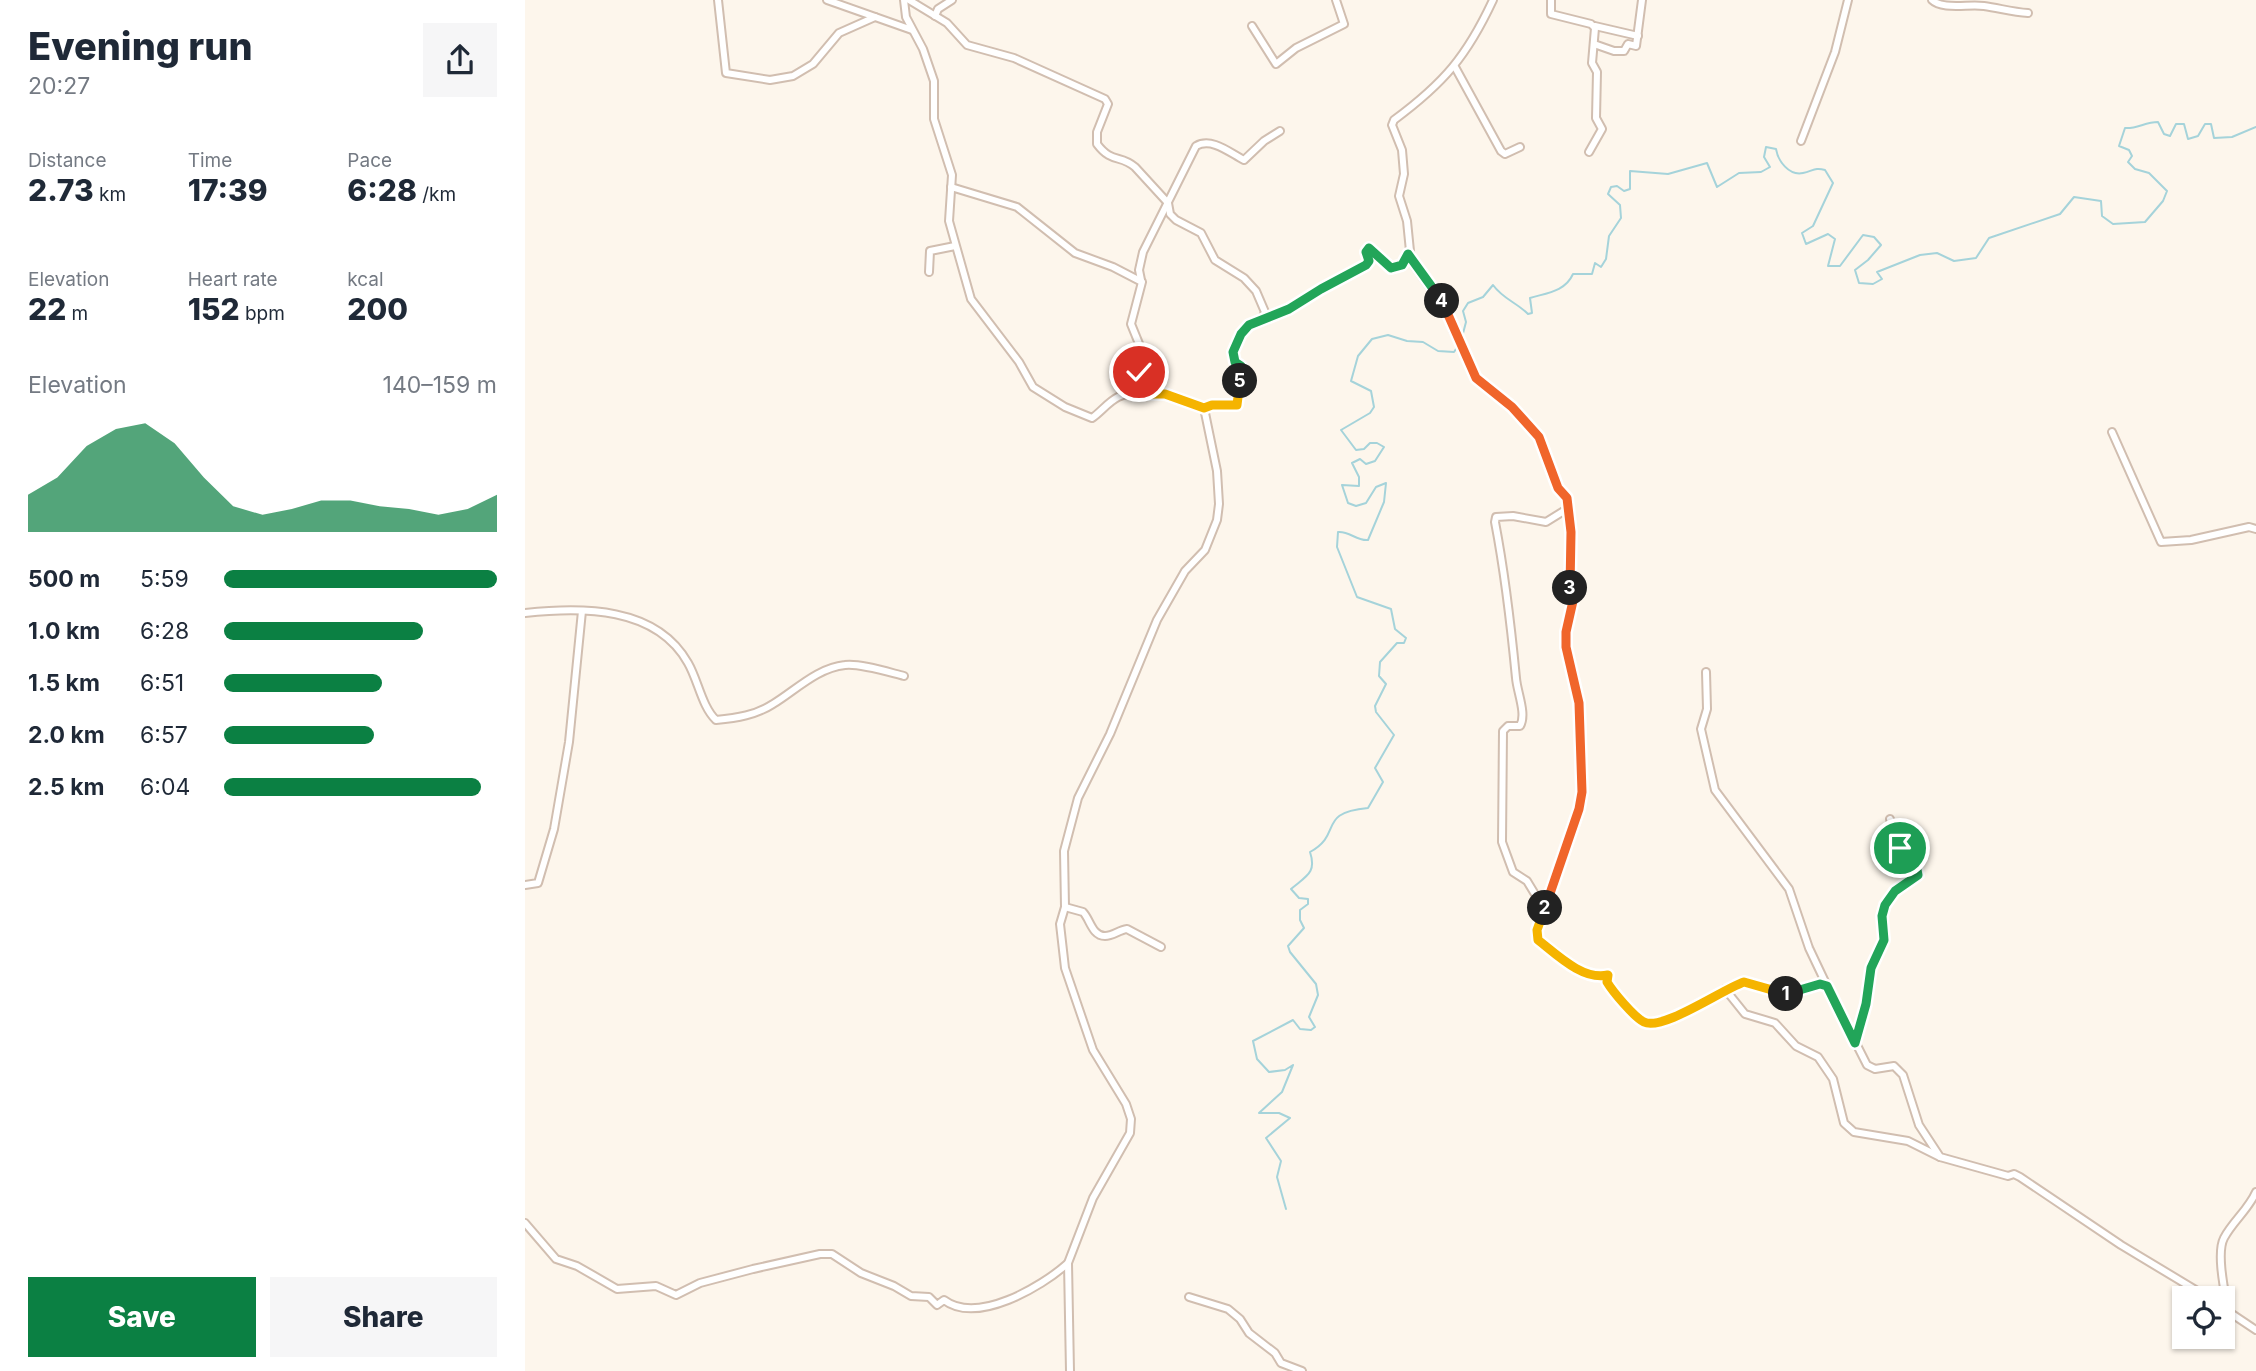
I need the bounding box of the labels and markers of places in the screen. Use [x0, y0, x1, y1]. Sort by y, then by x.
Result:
pin: 4 [1425, 284, 1459, 318]
pin [1109, 342, 1169, 402]
pin: 5 [1223, 364, 1257, 398]
pin: 3 [1553, 570, 1587, 606]
pin [1870, 818, 1930, 878]
pin: 2 [1527, 890, 1563, 926]
pin: 1 [1769, 976, 1803, 1012]

